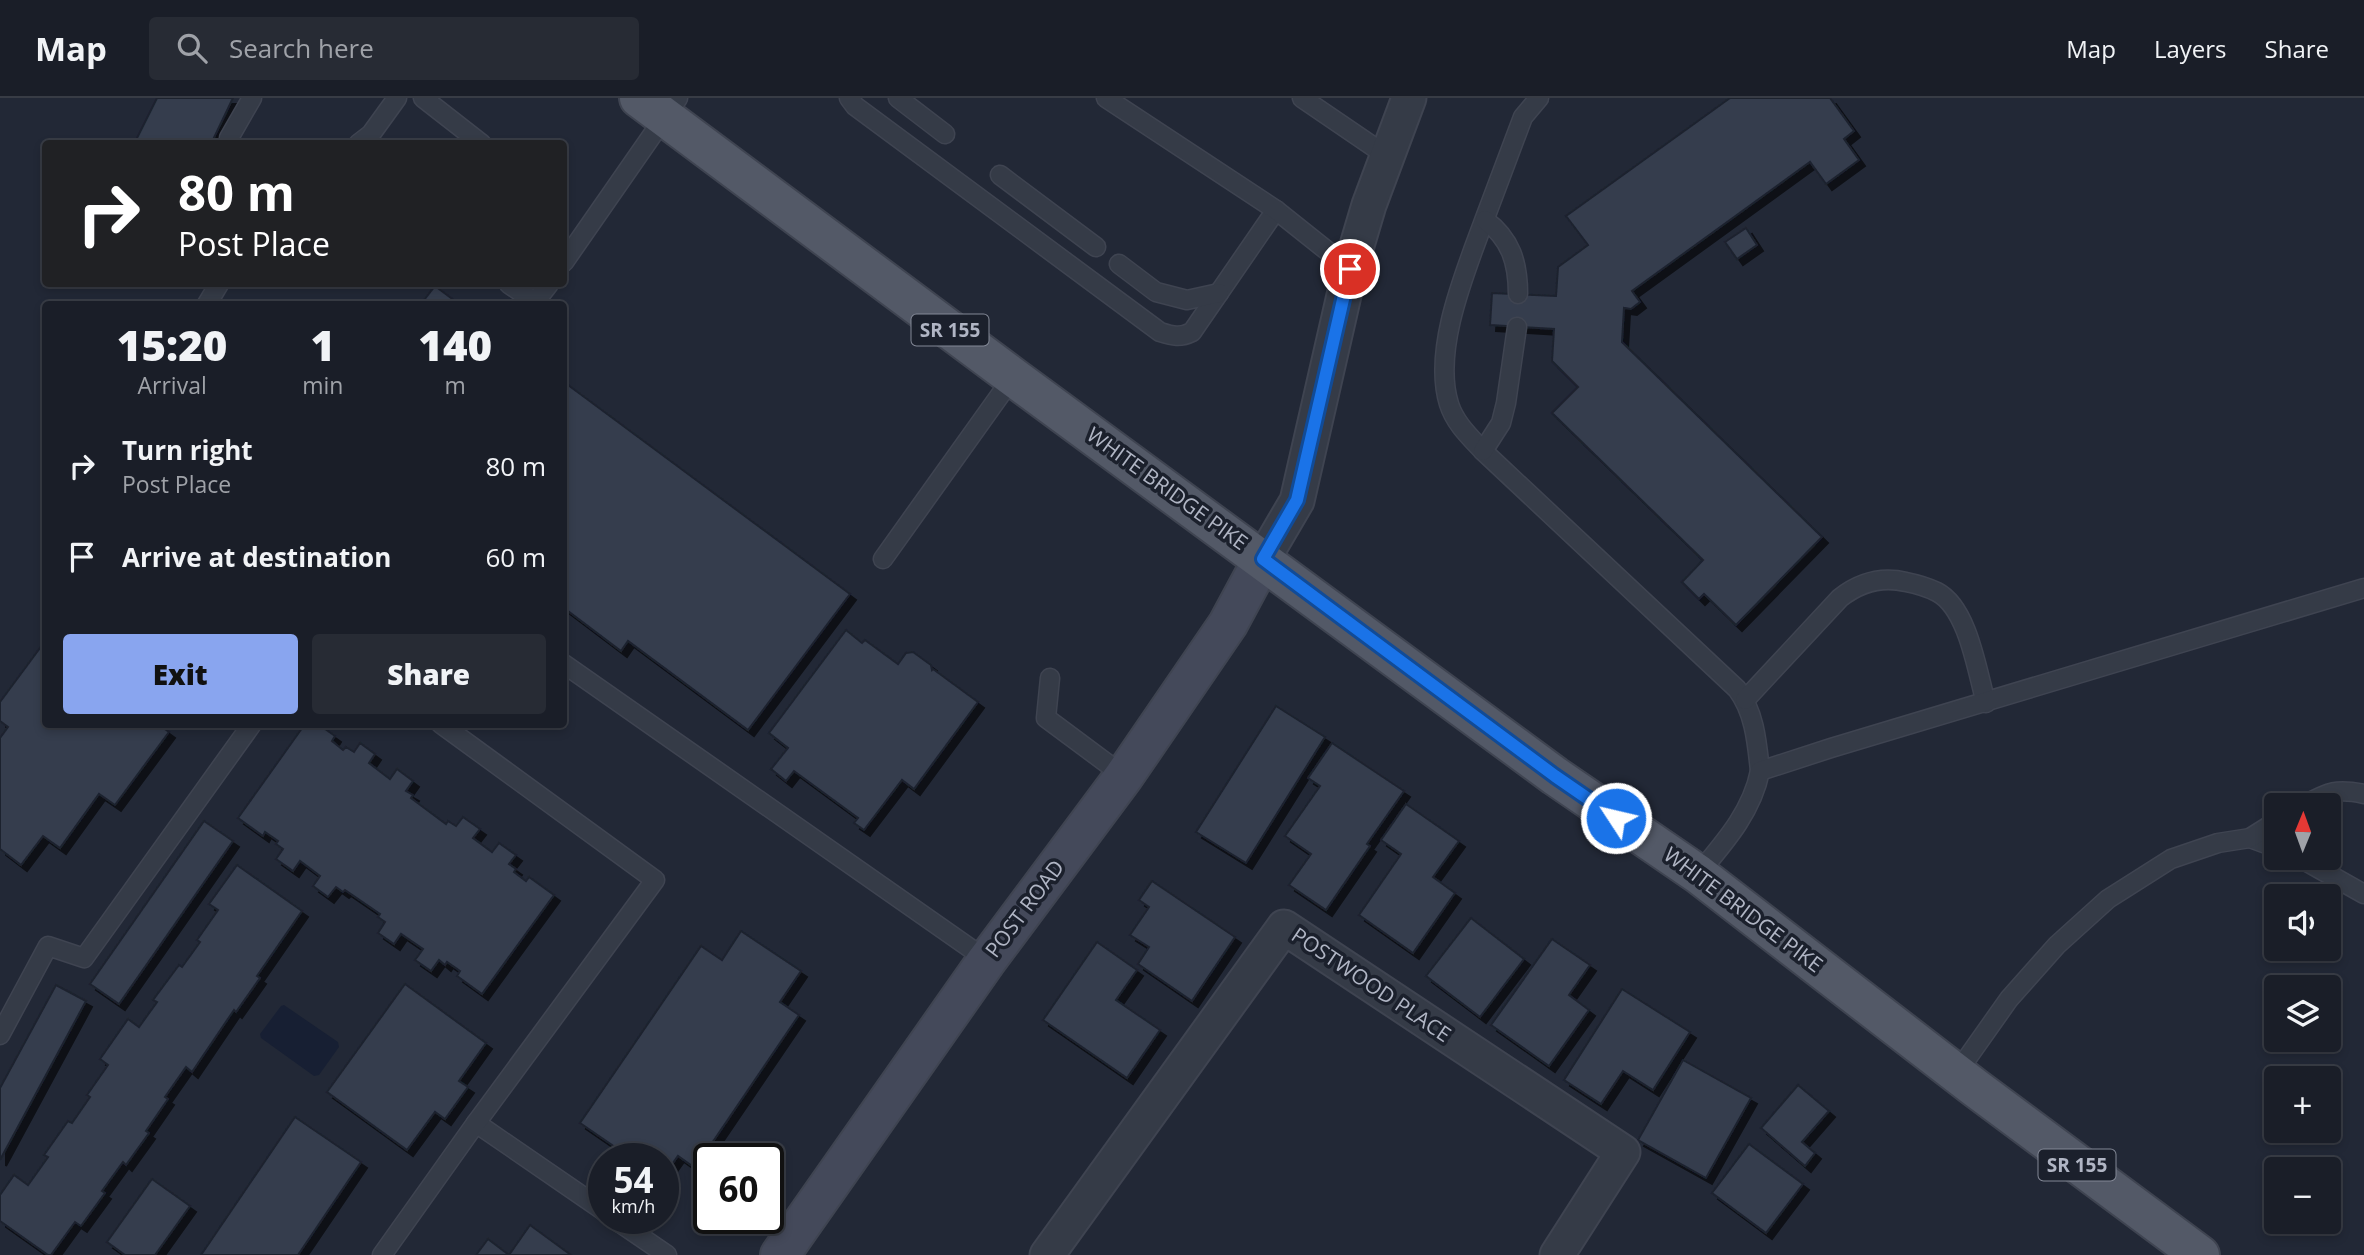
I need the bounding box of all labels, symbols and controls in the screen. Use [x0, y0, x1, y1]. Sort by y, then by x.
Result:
search box [149, 17, 639, 80]
text: Map [35, 26, 107, 71]
icon: search [173, 29, 211, 67]
text: Search here [229, 30, 374, 66]
text: Map [2066, 32, 2116, 65]
text: Layers [2154, 32, 2227, 65]
text: Share [2265, 32, 2329, 65]
text: 80 m [178, 159, 295, 225]
icon: right [63, 168, 154, 259]
text: Post Place [178, 222, 330, 265]
pin [1320, 239, 1380, 299]
icon: arrive [1331, 250, 1369, 288]
road number: SR 155 [912, 314, 988, 346]
text: 15:20 [117, 316, 227, 373]
text: 1 [311, 316, 335, 373]
text: 140 [418, 316, 492, 373]
text: Arrival [138, 369, 207, 401]
text: min [302, 369, 343, 401]
text: m [445, 369, 466, 401]
street label: WHITE BRIDGE PIKE [1081, 420, 1254, 556]
text: Turn right [122, 432, 253, 468]
icon: right [63, 447, 101, 485]
text: 80 m [485, 448, 546, 484]
text: Post Place [122, 468, 231, 500]
icon: arrive [63, 538, 101, 576]
text: Arrive at destination [122, 539, 391, 575]
text: 60 m [485, 539, 546, 575]
button: Exit [63, 634, 298, 714]
button: Share [312, 634, 546, 714]
position arrow [1579, 781, 1653, 855]
north arrow [2264, 793, 2342, 870]
map controls [2264, 793, 2341, 1234]
street label: WHITE BRIDGE PIKE [1658, 840, 1829, 978]
street label: POST ROAD [978, 854, 1070, 963]
button: sound [2264, 884, 2341, 961]
street label: POSTWOOD PLACE [1286, 920, 1457, 1048]
button: layers [2264, 975, 2341, 1052]
button: + [2264, 1066, 2341, 1143]
speed limit sign: 60 [693, 1143, 784, 1234]
road number: SR 155 [2038, 1149, 2116, 1180]
text: 54 [613, 1156, 654, 1203]
button: − [2264, 1157, 2341, 1234]
text: km/h [612, 1194, 655, 1218]

